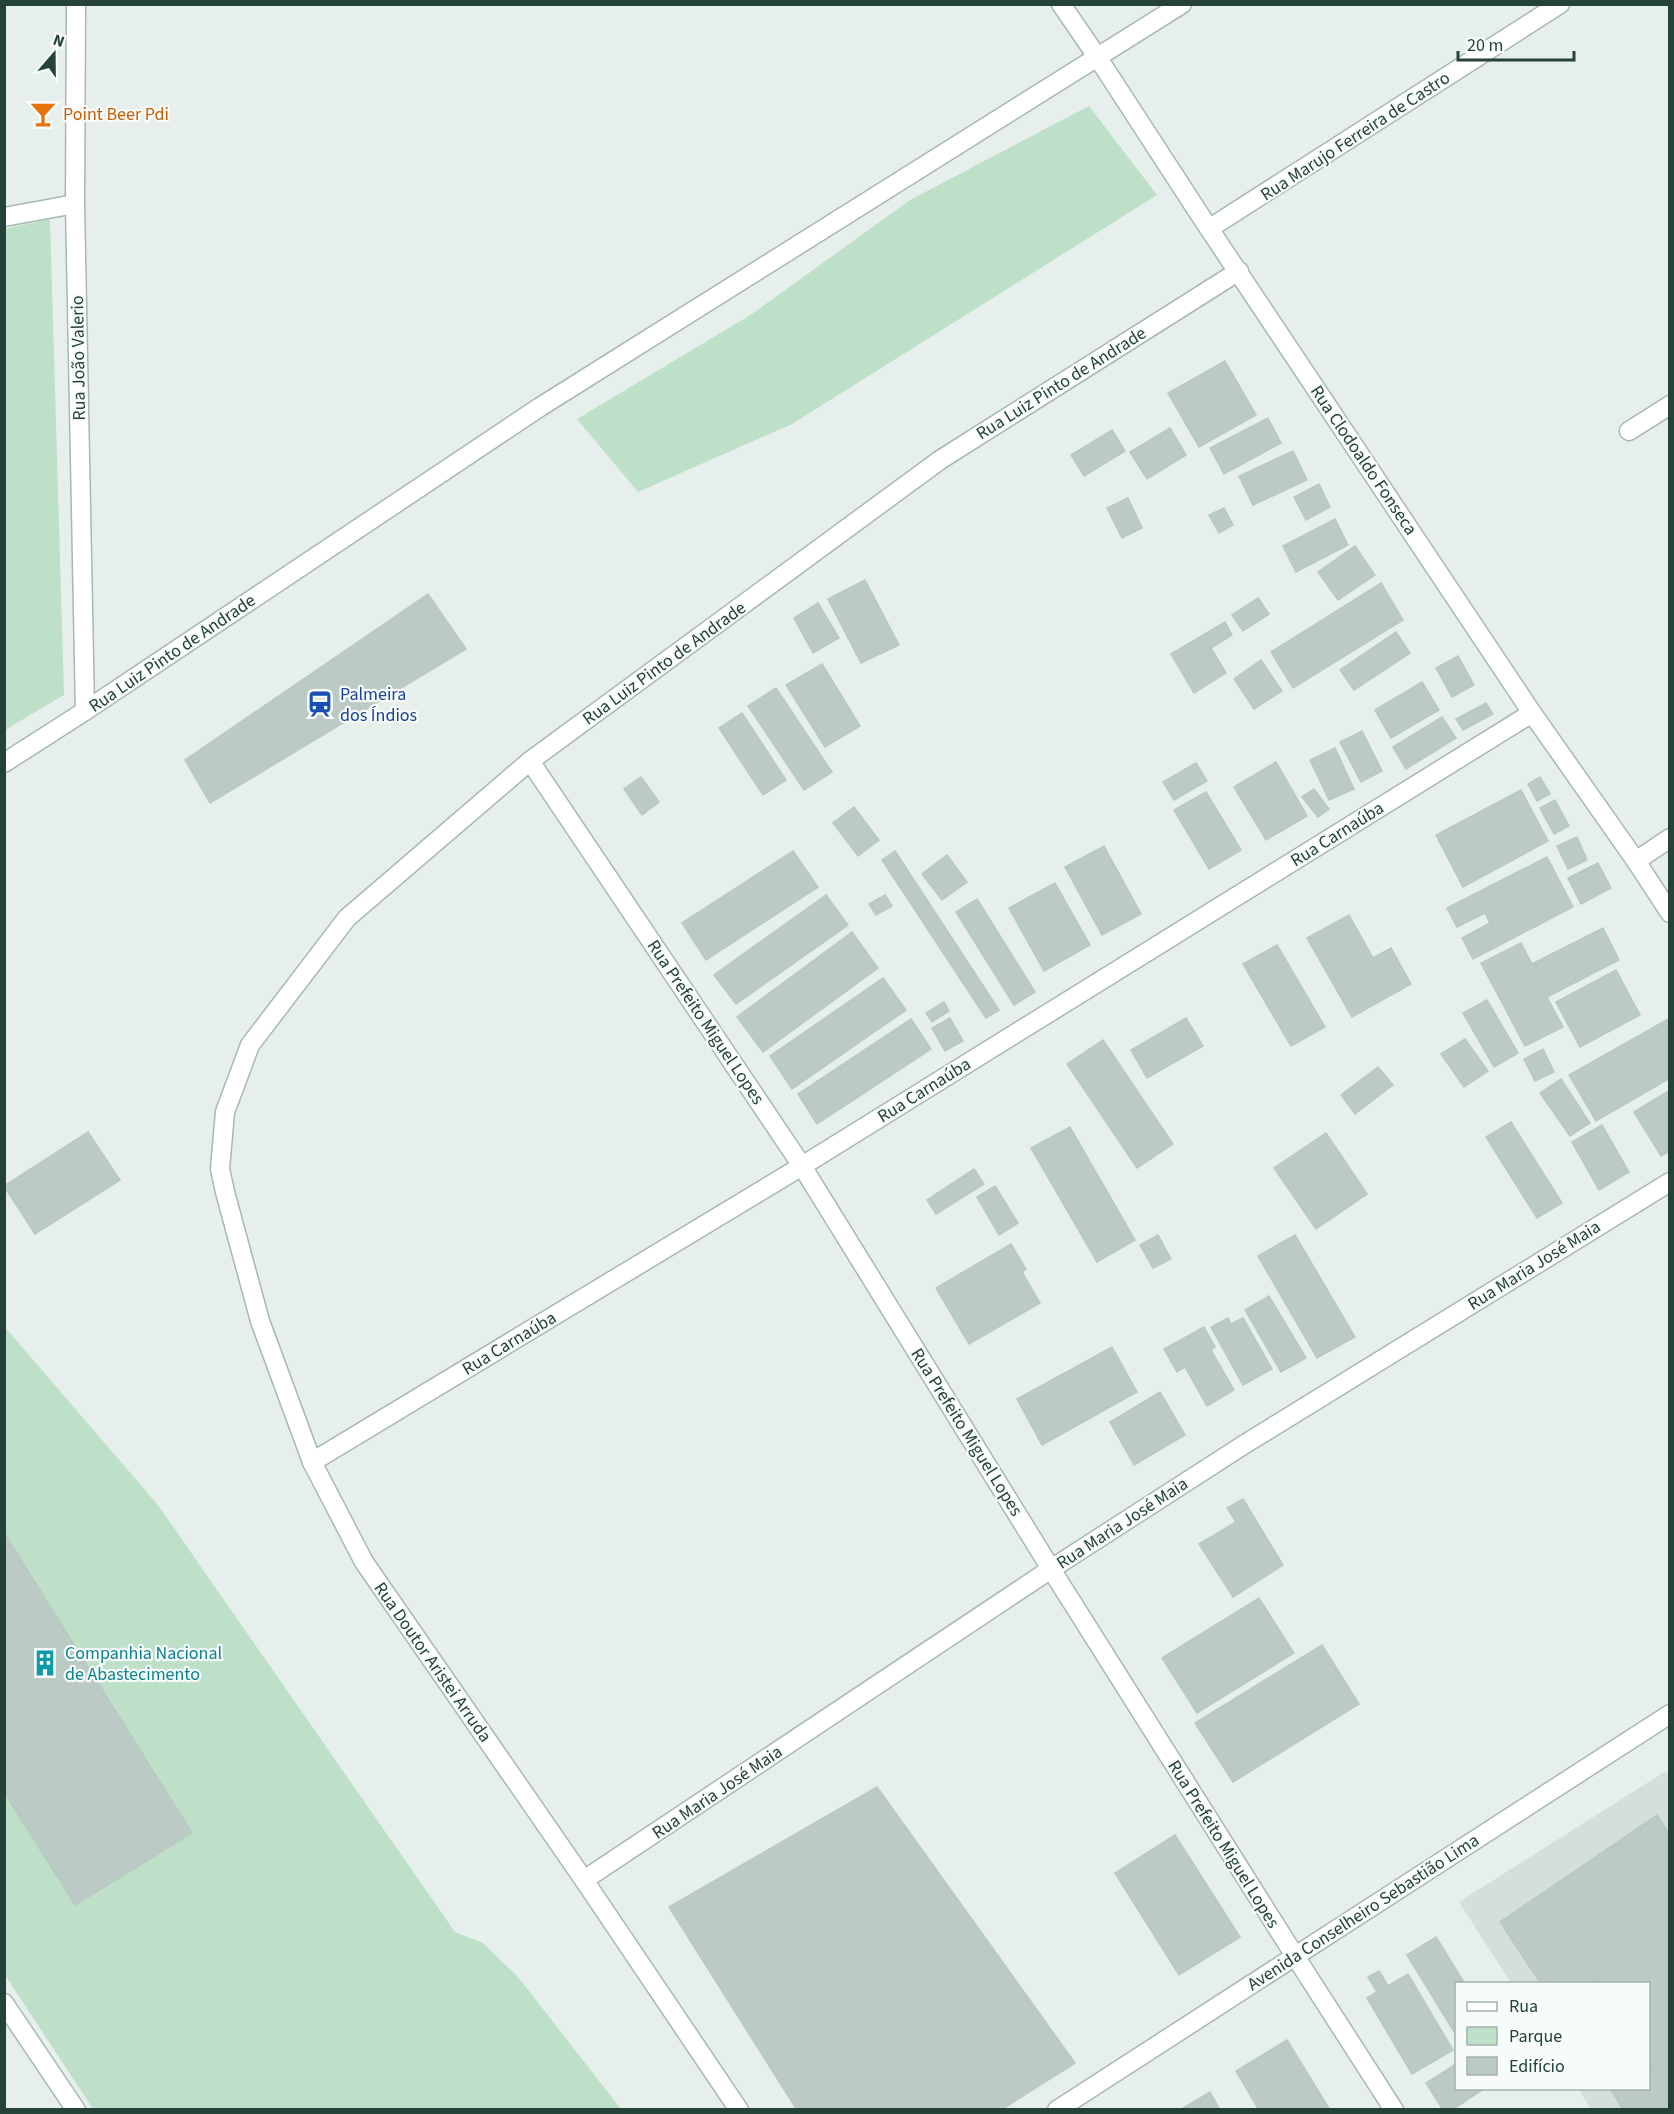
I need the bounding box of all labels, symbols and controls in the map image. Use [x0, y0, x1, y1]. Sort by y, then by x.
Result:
north arrow [24, 24, 84, 84]
scale bar [1458, 24, 1574, 62]
text: N [50, 29, 68, 53]
text: 20 m [1467, 33, 1503, 58]
street label: Rua Marujo Ferreira de Castro [1256, 66, 1455, 207]
bar icon: Point Beer Pdi [28, 99, 58, 129]
place label: Point Beer Pdi [63, 102, 169, 127]
street label: Rua João Valerio [65, 295, 92, 421]
street label: Rua Luiz Pinto de Andrade [971, 321, 1151, 446]
street label: Rua Clodoaldo Fonseca [1304, 380, 1423, 540]
street label: Rua Luiz Pinto de Andrade [84, 588, 261, 719]
street label: Rua Luiz Pinto de Andrade [578, 596, 751, 731]
place label: Palmeira dos Índios [340, 682, 417, 728]
station icon: Palmeira dos Índios [305, 689, 335, 719]
street label: Rua Carnaúba [1286, 796, 1389, 873]
street label: Rua Prefeito Miguel Lopes [641, 935, 770, 1110]
street label: Rua Carnaúba [873, 1052, 976, 1129]
street label: Rua Maria José Maia [1463, 1214, 1605, 1316]
street label: Rua Carnaúba [457, 1305, 561, 1381]
street label: Rua Prefeito Miguel Lopes [905, 1343, 1029, 1521]
street label: Rua Maria José Maia [1052, 1471, 1193, 1575]
street label: Rua Doutor Aristei Arruda [368, 1577, 497, 1747]
place label: Companhia Nacional de Abastecimento [65, 1641, 222, 1687]
building icon: Companhia Nacional de Abastecimento [30, 1648, 60, 1678]
street label: Rua Maria José Maia [647, 1739, 787, 1845]
street label: Rua Prefeito Miguel Lopes [1162, 1755, 1286, 1933]
street label: Avenida Conselheiro Sebastião Lima [1242, 1828, 1484, 1997]
legend [1455, 1982, 1650, 2090]
text: Rua [1509, 1994, 1538, 2019]
text: Parque [1509, 2024, 1562, 2049]
text: Edifício [1509, 2054, 1565, 2079]

